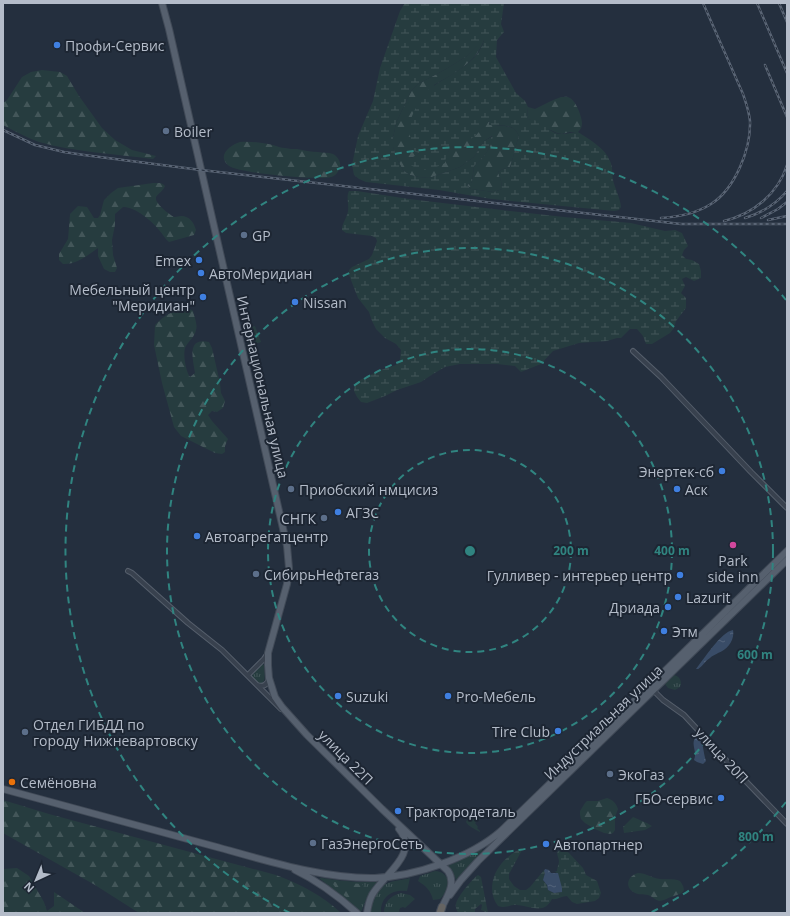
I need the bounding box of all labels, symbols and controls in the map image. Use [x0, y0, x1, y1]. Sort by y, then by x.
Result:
place label: Профи-Сервис [65, 36, 165, 55]
marker: Профи-Сервис [52, 40, 62, 50]
place label: Boiler [174, 122, 212, 141]
marker: Boiler [161, 126, 171, 136]
place label: GP [252, 226, 271, 245]
marker: GP [239, 230, 249, 240]
place label: Emex [155, 251, 192, 270]
marker: Emex [194, 255, 204, 265]
place label: АвтоМеридиан [209, 264, 312, 283]
marker: АвтоМеридиан [196, 268, 206, 278]
place label: Мебельный центр "Меридиан" [69, 280, 195, 315]
marker: Мебельный центр "Меридиан" [198, 292, 208, 302]
place label: Nissan [303, 293, 347, 312]
street label: Интернациональная улица [233, 294, 293, 480]
marker: Nissan [290, 297, 300, 307]
place label: Энертек-сб [639, 462, 714, 481]
marker: Энертек-сб [717, 466, 727, 476]
place label: Приобский нмцисиз [299, 480, 438, 499]
place label: Аск [685, 480, 709, 499]
marker: Приобский нмцисиз [286, 484, 296, 494]
marker: Аск [672, 484, 682, 494]
place label: АГЗС [346, 503, 379, 522]
marker: АГЗС [333, 507, 343, 517]
place label: СНГК [281, 509, 316, 528]
marker: СНГК [319, 513, 329, 523]
place label: Автоагрегатцентр [205, 527, 328, 546]
marker: Автоагрегатцентр [192, 531, 202, 541]
marker: Park side inn [728, 540, 738, 550]
text: 200 m [553, 542, 589, 559]
text: 400 m [654, 542, 690, 559]
centre of rings [463, 544, 477, 558]
place label: Park side inn [708, 551, 758, 586]
place label: СибирьНефтегаз [264, 565, 379, 584]
place label: Гулливер - интерьер центр [487, 566, 672, 585]
marker: СибирьНефтегаз [251, 569, 261, 579]
marker: Гулливер - интерьер центр [675, 570, 685, 580]
place label: Lazurit [686, 588, 730, 607]
marker: Lazurit [673, 592, 683, 602]
place label: Дриада [609, 598, 660, 617]
marker: Дриада [663, 602, 673, 612]
place label: Этм [672, 622, 698, 641]
marker: Этм [659, 626, 669, 636]
text: 600 m [737, 646, 773, 663]
street label: Индустриальная улица [540, 660, 666, 784]
place label: Suzuki [346, 687, 388, 706]
place label: Pro-Мебель [456, 687, 536, 706]
marker: Suzuki [333, 691, 343, 701]
marker: Pro-Мебель [443, 691, 453, 701]
place label: Отдел ГИБДД по городу Нижневартовску [33, 715, 199, 750]
place label: Tire Club [492, 722, 550, 741]
street label: улица 20П [691, 723, 753, 787]
street label: улица 22П [314, 725, 378, 789]
marker: Tire Club [553, 726, 563, 736]
marker: Отдел ГИБДД по городу Нижневартовску [20, 727, 30, 737]
place label: ЭкоГаз [618, 765, 665, 784]
marker: ЭкоГаз [605, 769, 615, 779]
place label: Семёновна [20, 773, 97, 792]
marker: Семёновна [7, 777, 17, 787]
place label: ГБО-сервис [635, 789, 713, 808]
marker: ГБО-сервис [716, 793, 726, 803]
place label: Трактородеталь [406, 802, 516, 821]
marker: Трактородеталь [393, 806, 403, 816]
text: 800 m [738, 828, 774, 845]
place label: ГазЭнергоСеть [321, 834, 423, 853]
place label: Автопартнер [554, 835, 643, 854]
marker: ГазЭнергоСеть [308, 838, 318, 848]
marker: Автопартнер [541, 839, 551, 849]
north arrow [16, 860, 56, 900]
text: N [20, 879, 37, 896]

